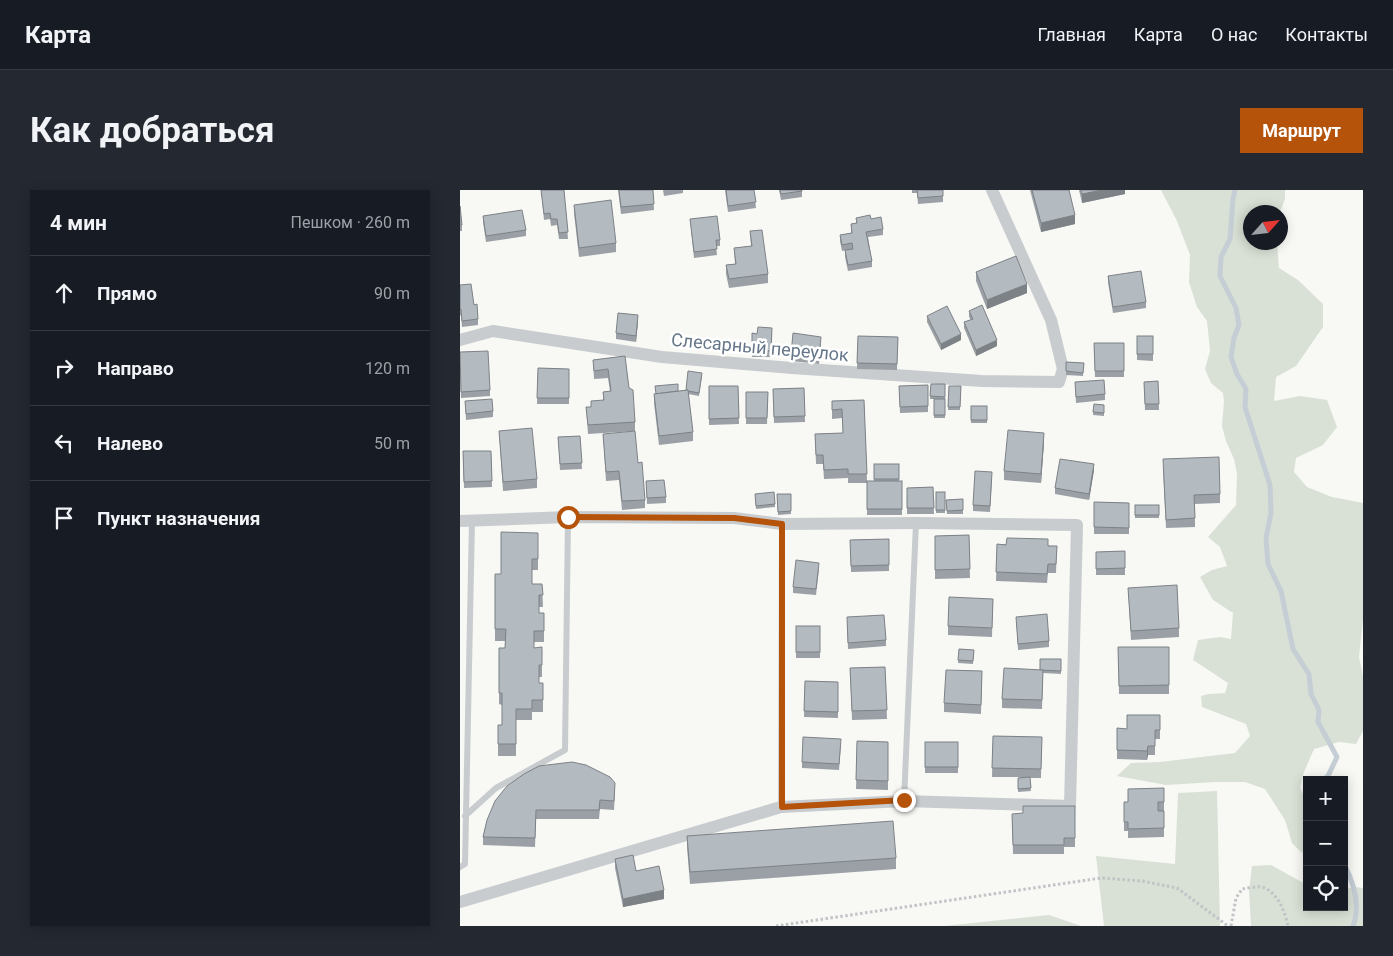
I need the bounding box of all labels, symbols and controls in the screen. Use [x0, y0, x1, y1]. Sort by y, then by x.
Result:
text: Карта [25, 21, 91, 49]
text: Главная [1037, 24, 1106, 45]
text: Карта [1134, 24, 1183, 45]
text: О нас [1211, 24, 1257, 45]
text: Контакты [1285, 24, 1368, 45]
button: Маршрут [1240, 108, 1363, 153]
text: Как добраться [30, 110, 275, 151]
north arrow [1243, 205, 1288, 250]
text: 4 мин [50, 211, 107, 235]
text: Пешком · 260 m [291, 213, 410, 232]
icon: ahead [50, 279, 78, 307]
text: Прямо [97, 282, 157, 305]
text: 90 m [374, 284, 410, 303]
street label: Слесарный переулок [670, 329, 850, 365]
icon: right [50, 354, 78, 382]
text: Направо [97, 357, 174, 380]
text: 120 m [365, 359, 410, 378]
icon: left [50, 429, 78, 457]
text: Налево [97, 432, 163, 455]
text: 50 m [374, 434, 410, 453]
icon: arrive [50, 504, 78, 532]
route start [557, 506, 580, 529]
text: Пункт назначения [97, 507, 260, 530]
map controls [1303, 776, 1348, 911]
button: + [1303, 776, 1348, 821]
route end [893, 789, 916, 812]
button: − [1303, 821, 1348, 866]
button: locate [1303, 866, 1348, 911]

